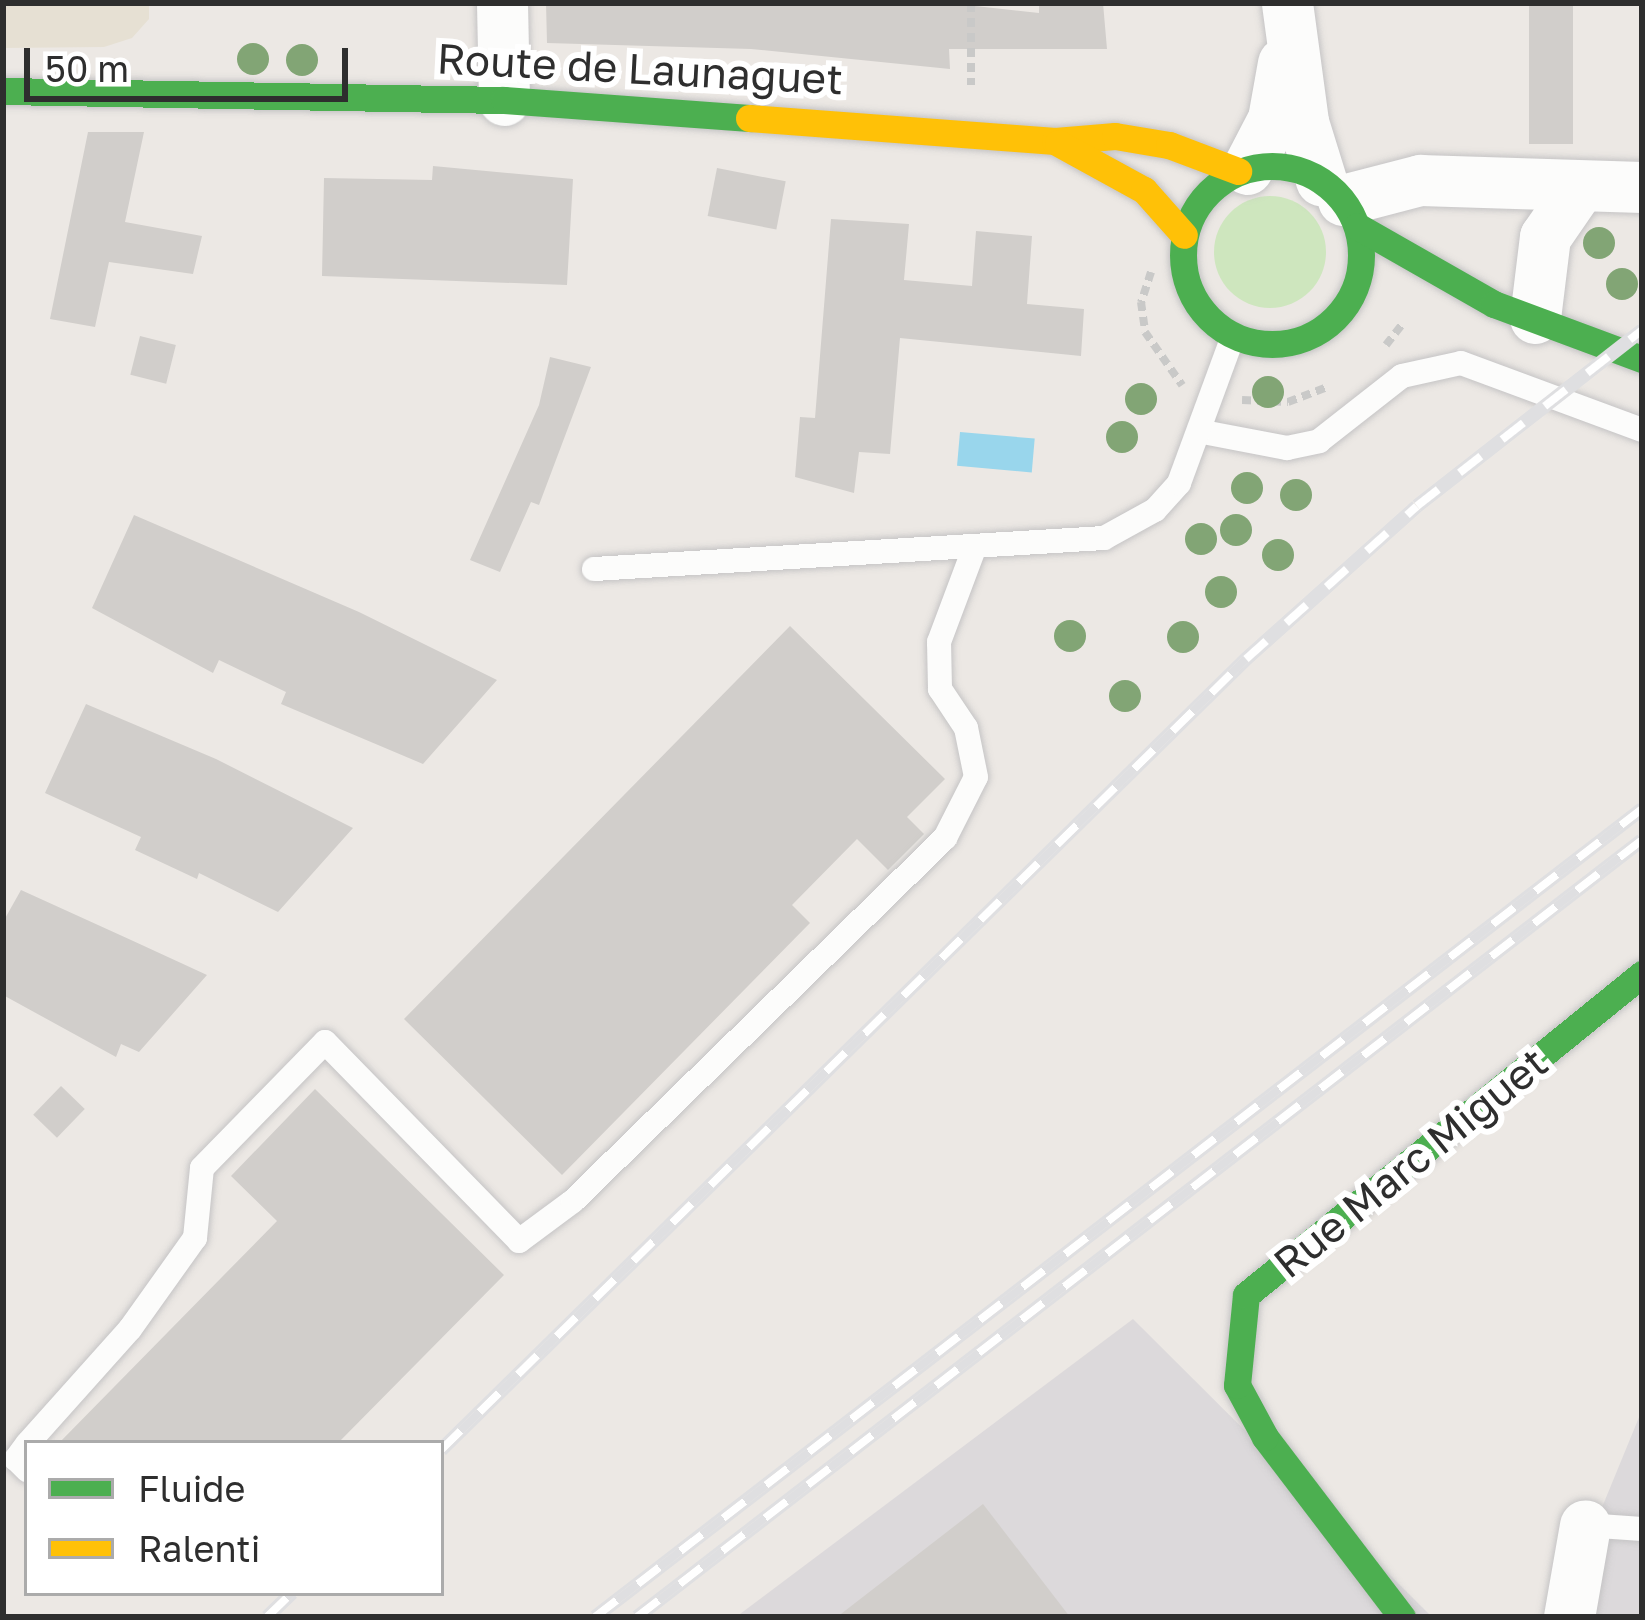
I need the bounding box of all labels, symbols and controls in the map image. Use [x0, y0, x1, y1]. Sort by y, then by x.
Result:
scale bar [30, 24, 354, 98]
street label: Route de Launaguet [436, 32, 844, 104]
text: 50 m [45, 47, 129, 90]
street label: Rue Marc Miguet [1263, 1036, 1557, 1288]
legend [24, 1440, 444, 1596]
text: Fluide [138, 1467, 245, 1510]
text: Ralenti [138, 1527, 260, 1570]

